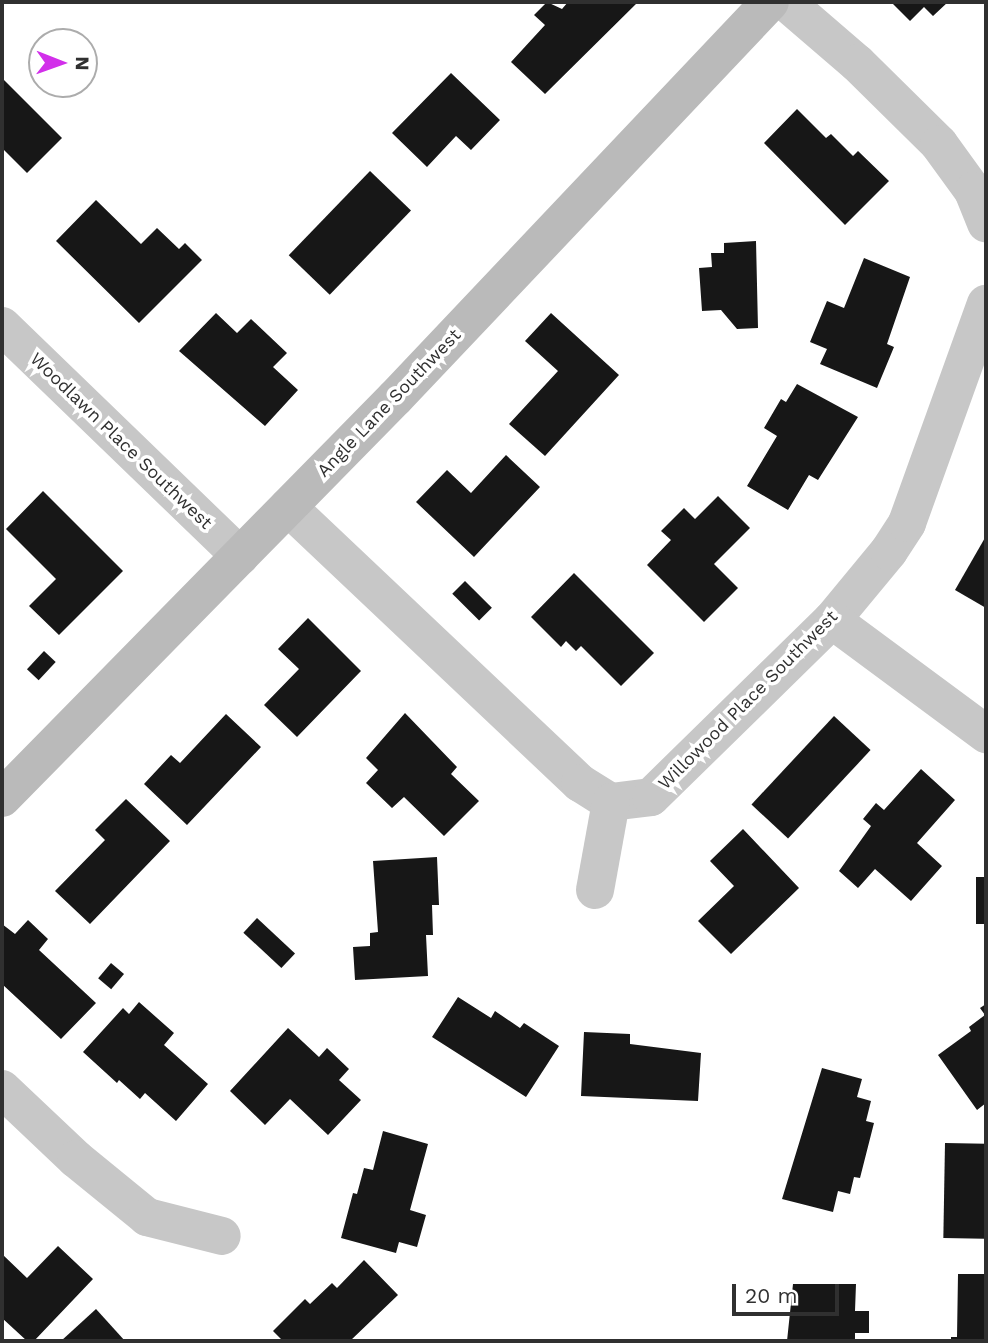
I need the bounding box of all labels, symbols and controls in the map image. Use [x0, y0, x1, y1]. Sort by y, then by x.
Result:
north arrow [28, 28, 98, 98]
text: N [71, 56, 94, 71]
street label: Angle Lane Southwest [313, 324, 465, 482]
street label: Woodlawn Place Southwest [25, 348, 217, 534]
street label: Willowood Place Southwest [654, 606, 842, 794]
scale bar [736, 1270, 843, 1314]
text: 20 m [745, 1283, 797, 1308]

